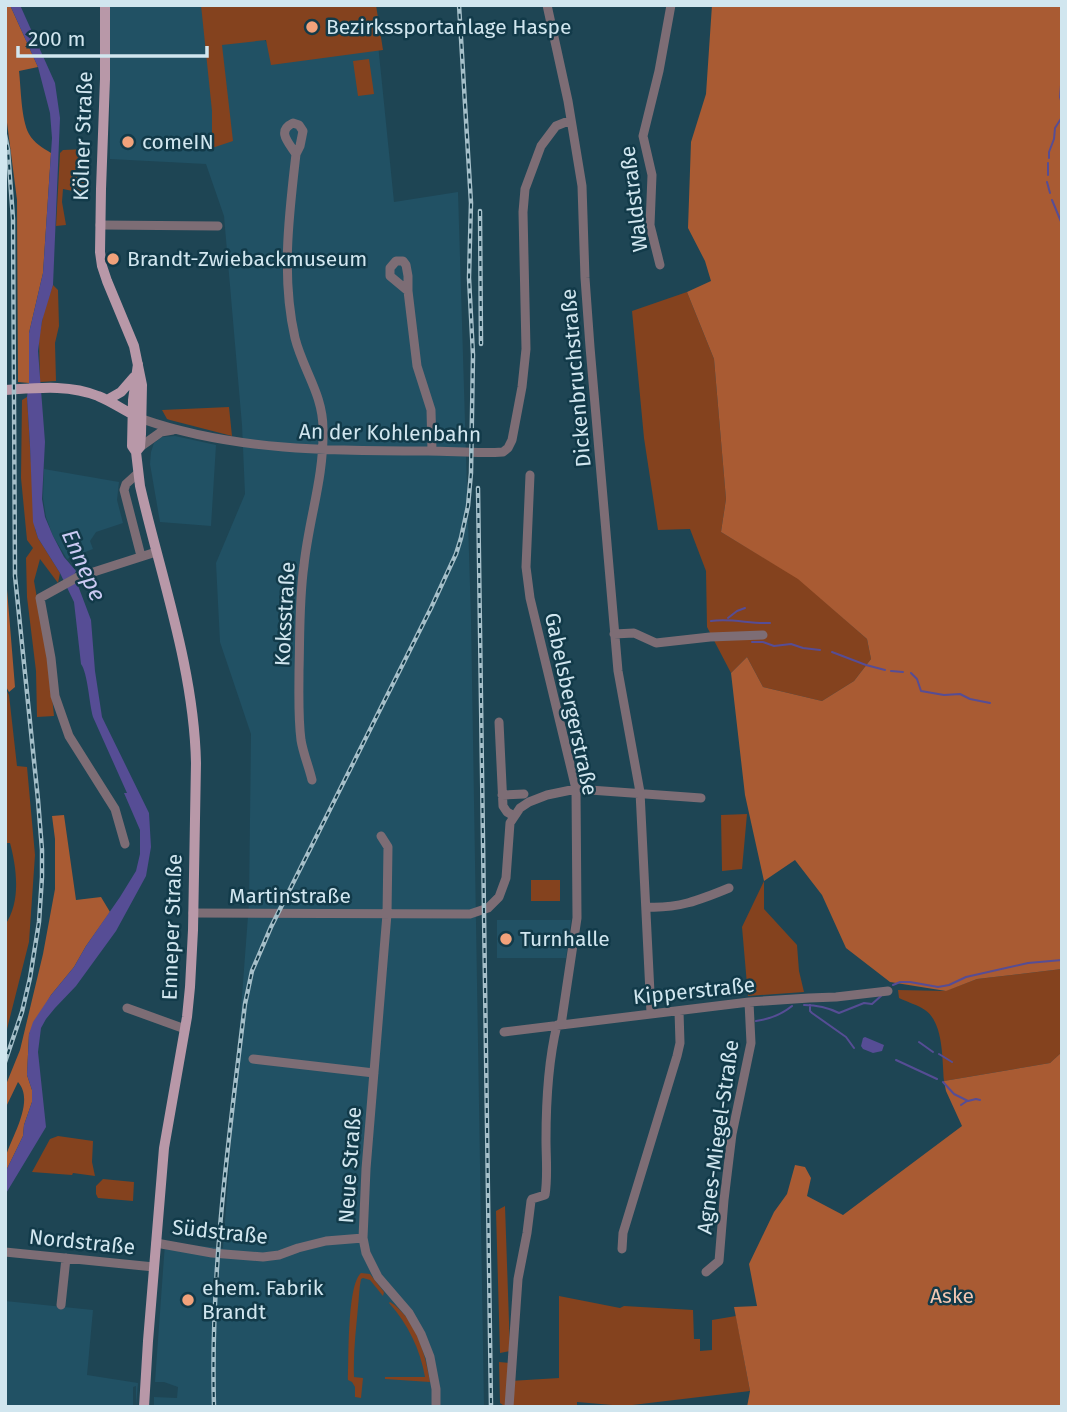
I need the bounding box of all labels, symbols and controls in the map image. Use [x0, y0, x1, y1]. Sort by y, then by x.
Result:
scale bar [18, 14, 206, 58]
place label: Bezirkssportanlage Haspe [326, 14, 571, 40]
marker: Bezirkssportanlage Haspe [304, 19, 320, 35]
text: 200 m [28, 26, 85, 52]
street label: Kölner Straße [68, 71, 98, 201]
place label: comeIN [142, 129, 214, 155]
marker: comeIN [120, 134, 136, 150]
street label: Waldstraße [615, 145, 653, 253]
place label: Brandt-Zwiebackmuseum [127, 246, 367, 272]
marker: Brandt-Zwiebackmuseum [105, 251, 121, 267]
street label: Dickenbruchstraße [555, 288, 597, 468]
street label: An der Kohlenbahn [299, 418, 481, 448]
water label: Ennepe [56, 525, 112, 605]
street label: Koksstraße [269, 561, 301, 667]
street label: Gabelsbergerstraße [539, 610, 603, 798]
street label: Enneper Straße [156, 853, 188, 1001]
street label: Martinstraße [229, 883, 351, 909]
place label: Turnhalle [520, 926, 610, 952]
marker: Turnhalle [498, 931, 514, 947]
street label: Kipperstraße [632, 972, 756, 1010]
street label: Agnes-Miegel-Straße [692, 1038, 744, 1236]
street label: Neue Straße [333, 1106, 367, 1224]
street label: Südstraße [171, 1214, 269, 1250]
street label: Nordstraße [28, 1223, 136, 1261]
place label: ehem. Fabrik Brandt [202, 1275, 324, 1325]
park label: Aske [930, 1283, 974, 1309]
marker: ehem. Fabrik Brandt [180, 1292, 196, 1308]

